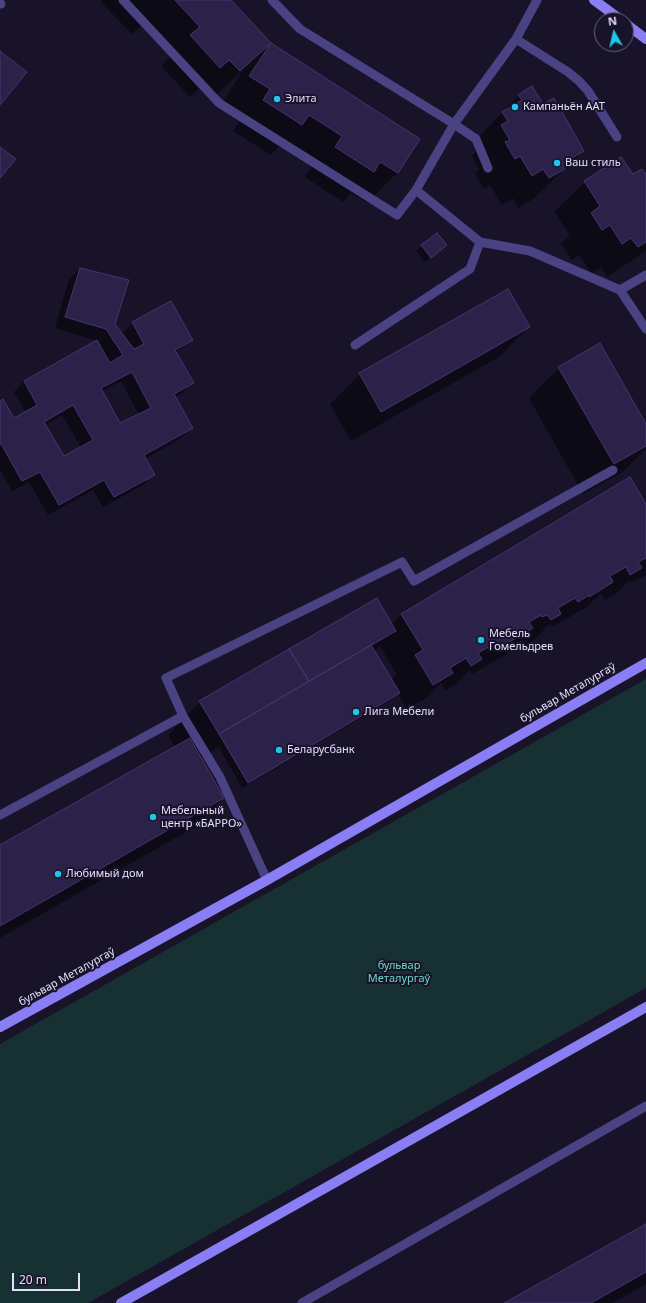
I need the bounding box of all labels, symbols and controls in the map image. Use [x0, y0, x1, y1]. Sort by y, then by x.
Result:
north arrow [594, 12, 634, 52]
text: N [607, 13, 618, 29]
place label: Элита [285, 92, 317, 106]
marker: Элита [272, 94, 282, 104]
place label: Кампаньён ААТ [523, 100, 605, 114]
marker: Кампаньён ААТ [510, 102, 520, 112]
place label: Ваш стиль [565, 156, 621, 170]
marker: Ваш стиль [552, 158, 562, 168]
place label: Мебель Гомельдрев [489, 627, 553, 653]
marker: Мебель Гомельдрев [476, 635, 486, 645]
street label: бульвар Металургаў [518, 660, 618, 726]
place label: Лига Мебели [364, 705, 434, 719]
marker: Лига Мебели [351, 707, 361, 717]
place label: Беларусбанк [287, 743, 355, 757]
marker: Беларусбанк [274, 745, 284, 755]
place label: Мебельный центр «БАРРО» [161, 804, 242, 830]
marker: Мебельный центр «БАРРО» [148, 812, 158, 822]
place label: Любимый дом [66, 867, 144, 881]
marker: Любимый дом [53, 869, 63, 879]
street label: бульвар Металургаў [17, 945, 117, 1009]
park label: бульвар Металургаў [368, 959, 430, 985]
scale bar [14, 1265, 82, 1291]
text: 20 m [19, 1271, 47, 1288]

